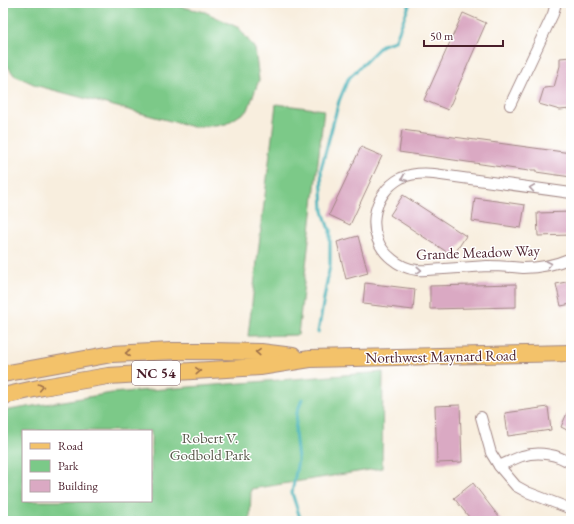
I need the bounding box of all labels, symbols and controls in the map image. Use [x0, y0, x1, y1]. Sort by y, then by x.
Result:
scale bar [424, 22, 503, 48]
text: 50 m [430, 28, 454, 44]
one-way arrow [401, 173, 408, 181]
one-way arrow [529, 184, 535, 193]
street label: Grande Meadow Way [416, 240, 541, 264]
one-way arrow [545, 261, 552, 269]
one-way arrow [416, 265, 422, 274]
street label: Northwest Maynard Road [365, 345, 517, 367]
one-way arrow [255, 348, 261, 357]
one-way arrow [125, 349, 131, 358]
road number: NC 54 [132, 361, 180, 385]
one-way arrow [195, 366, 201, 375]
one-way arrow [38, 384, 44, 392]
park label: Robert V. Godbold Park [170, 428, 251, 464]
legend [22, 430, 152, 502]
text: Road [58, 438, 84, 454]
text: Park [58, 458, 79, 474]
text: Building [58, 478, 99, 494]

